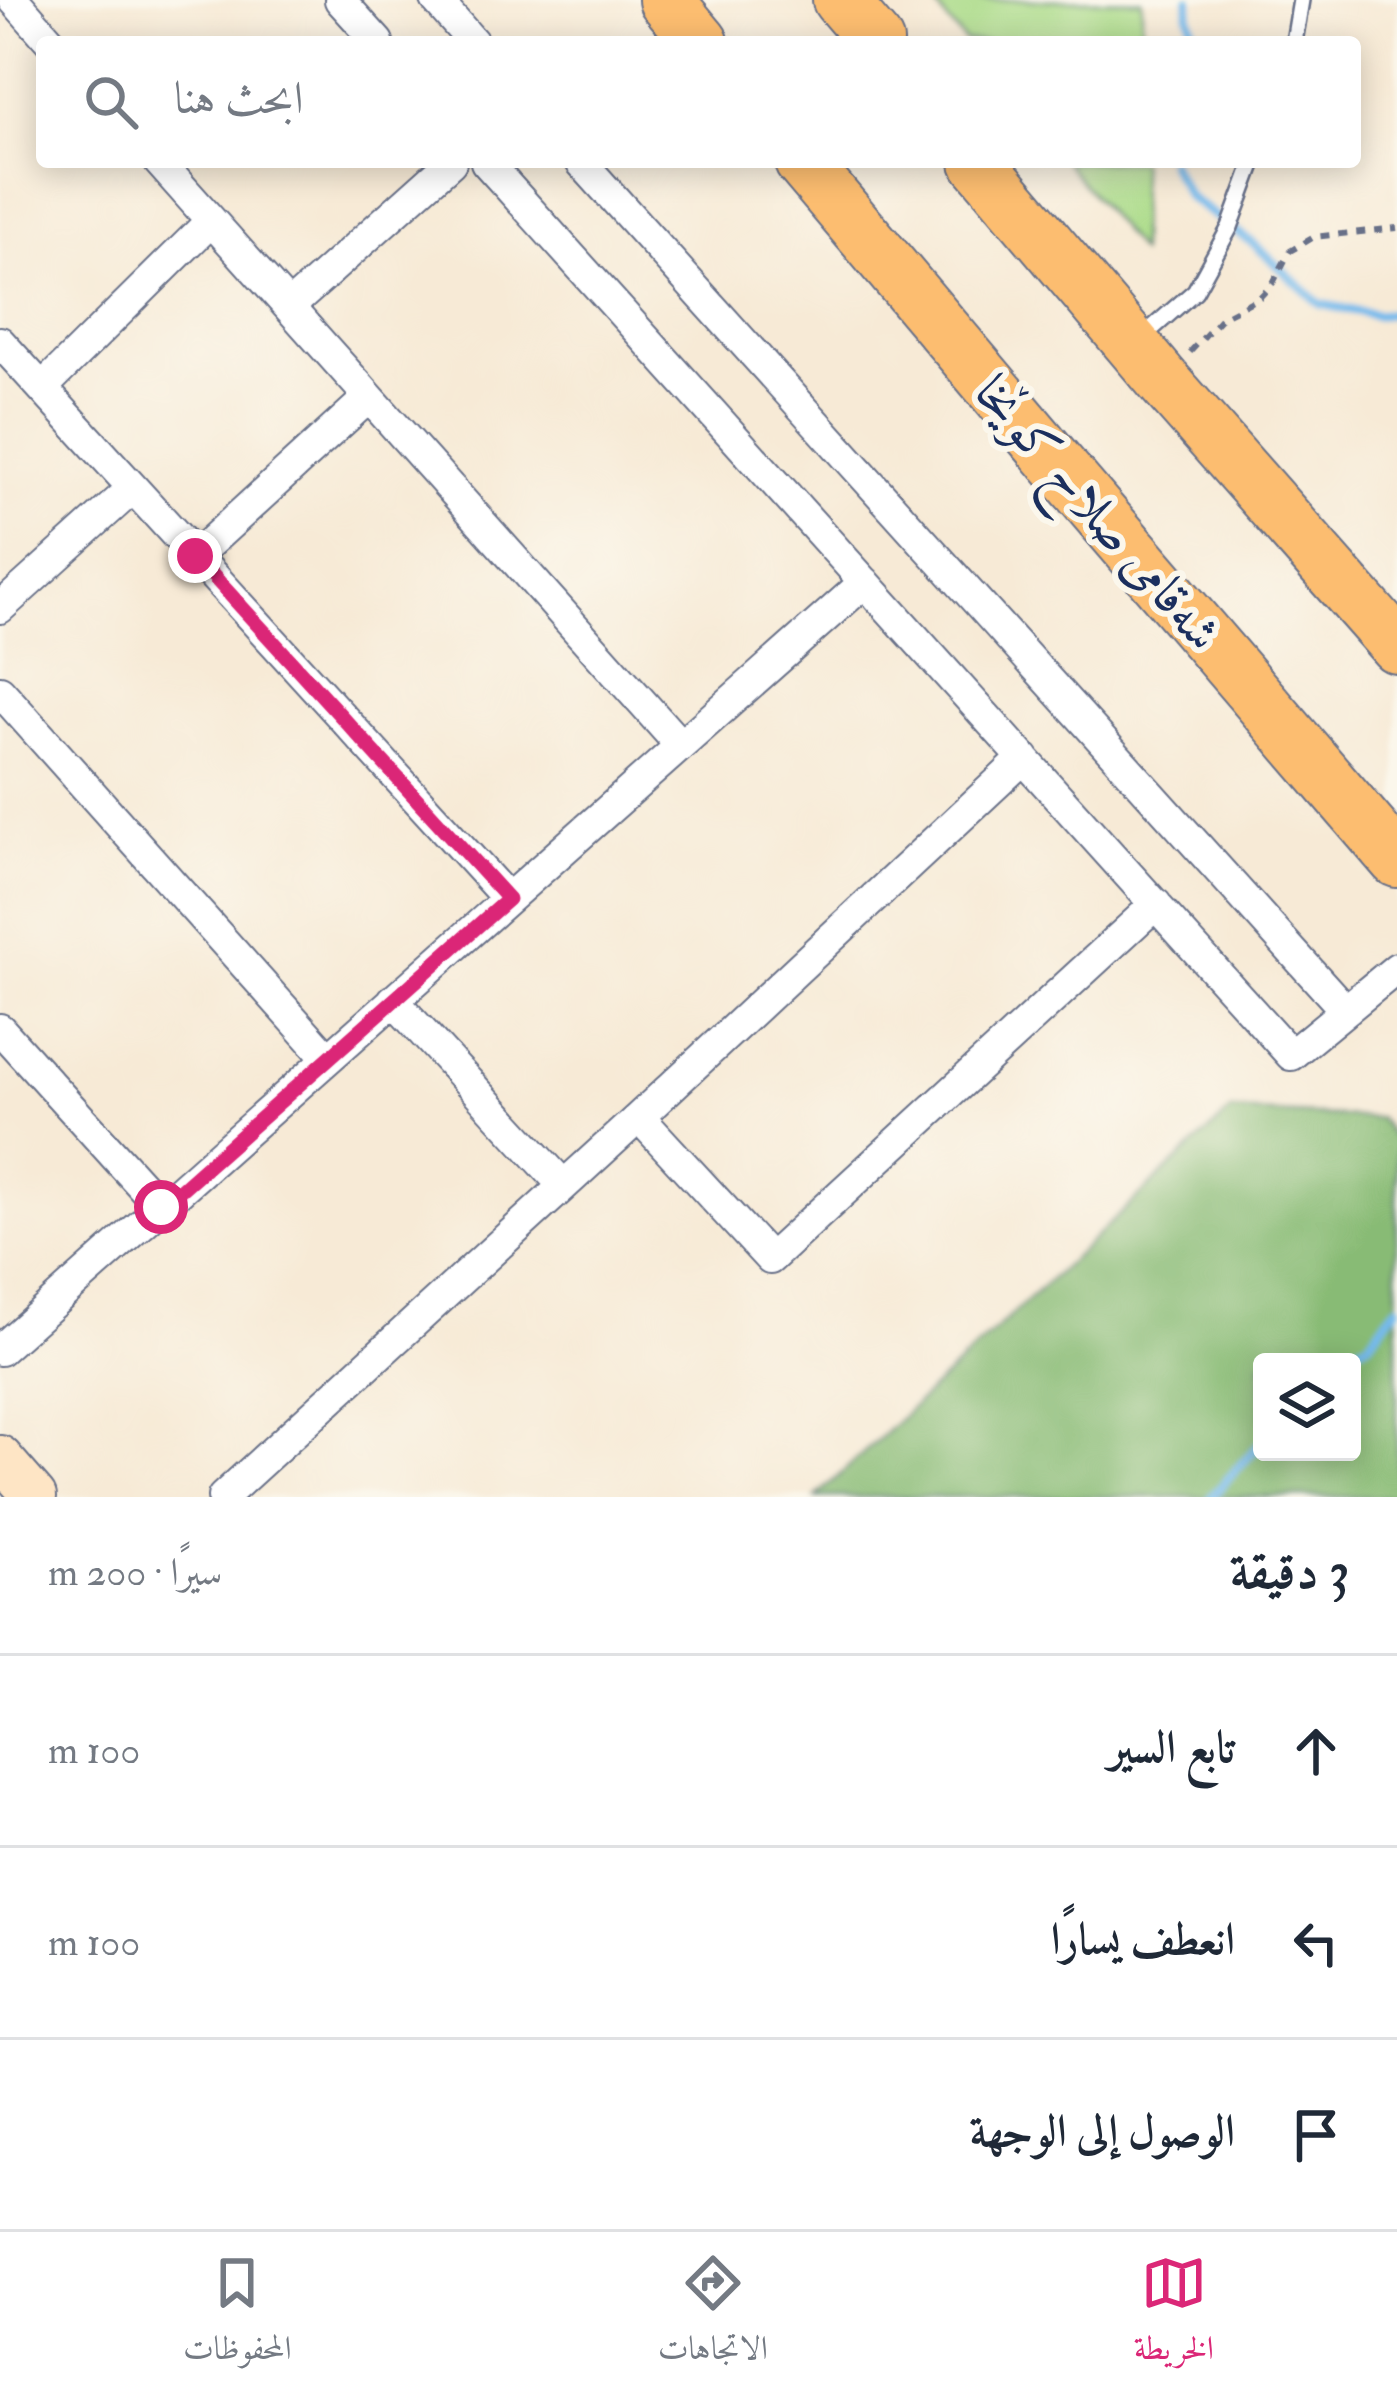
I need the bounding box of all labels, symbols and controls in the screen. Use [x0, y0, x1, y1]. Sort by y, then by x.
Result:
search box [36, 36, 1361, 168]
icon: search [78, 69, 144, 135]
text: ابحث هنا [174, 71, 304, 127]
street label: شەقامی صلاح کوێخا [952, 362, 1235, 672]
route end [168, 529, 222, 583]
route start [134, 1180, 188, 1234]
map controls [1253, 1353, 1361, 1461]
button: layers [1253, 1353, 1361, 1461]
text: 3 دقيقة [1230, 1540, 1349, 1604]
text: سيرًا · 200 m [48, 1548, 222, 1597]
icon: ahead [1283, 1718, 1349, 1784]
text: تابع السير [1108, 1720, 1235, 1776]
text: 100 m [48, 1726, 140, 1775]
icon: left [1283, 1910, 1349, 1976]
text: انعطف يسارًا [1051, 1912, 1235, 1968]
text: 100 m [48, 1918, 140, 1967]
icon: arrive [1283, 2102, 1349, 2168]
text: الوصول إلى الوجهة [970, 2104, 1235, 2160]
tab: المحفوظات [183, 2250, 292, 2380]
tab: الاتجاهات [658, 2250, 768, 2380]
tab: الخريطة [1134, 2250, 1214, 2380]

